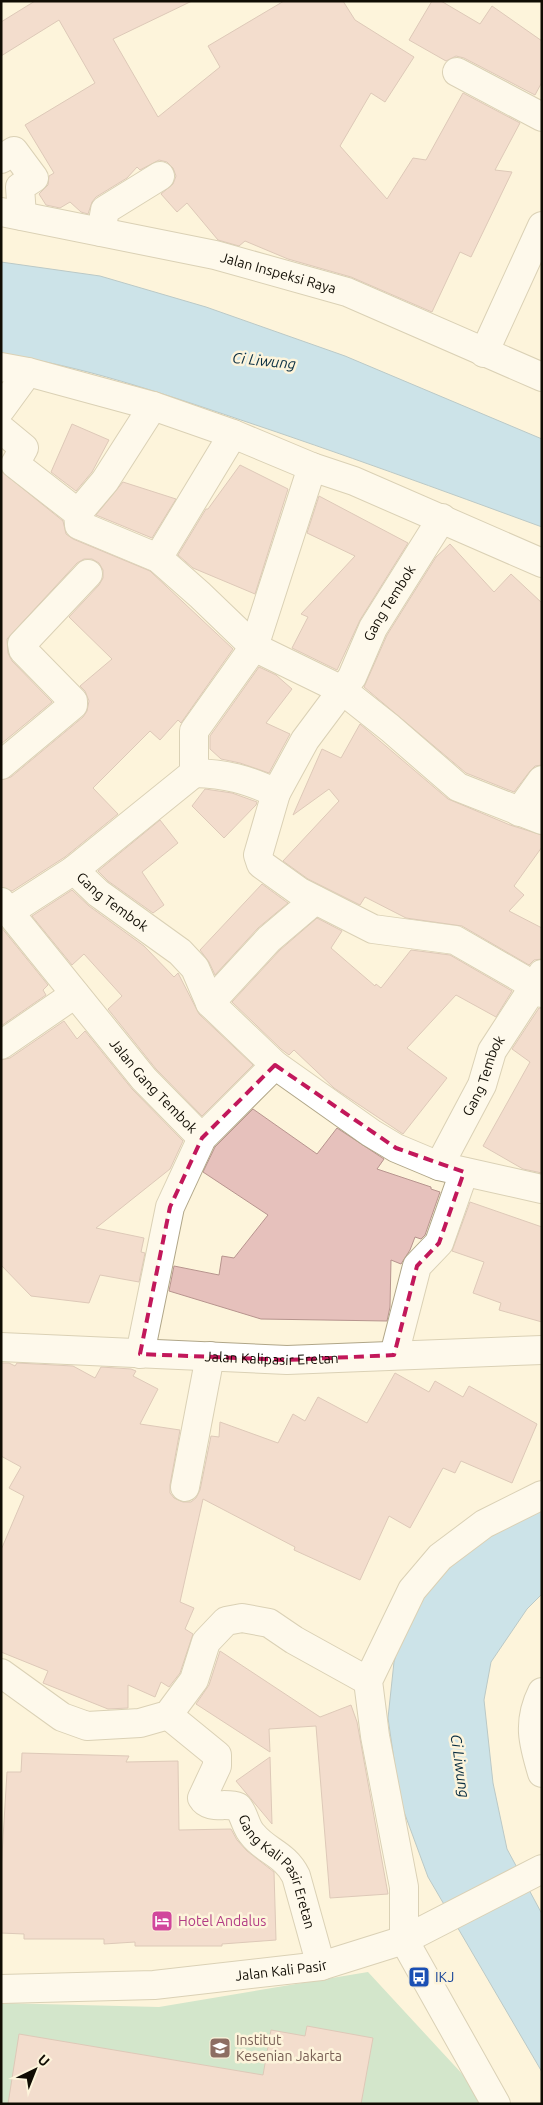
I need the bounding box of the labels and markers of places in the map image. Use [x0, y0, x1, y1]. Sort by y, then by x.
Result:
hotel icon: Hotel Andalus [150, 1909, 174, 1933]
place label: Hotel Andalus [178, 1913, 266, 1929]
bus stop icon: IKJ [407, 1965, 431, 1989]
place label: IKJ [435, 1969, 454, 1985]
place label: Institut Kesenian Jakarta [236, 2032, 342, 2064]
school or university icon: Institut Kesenian Jakarta [208, 2036, 232, 2060]

